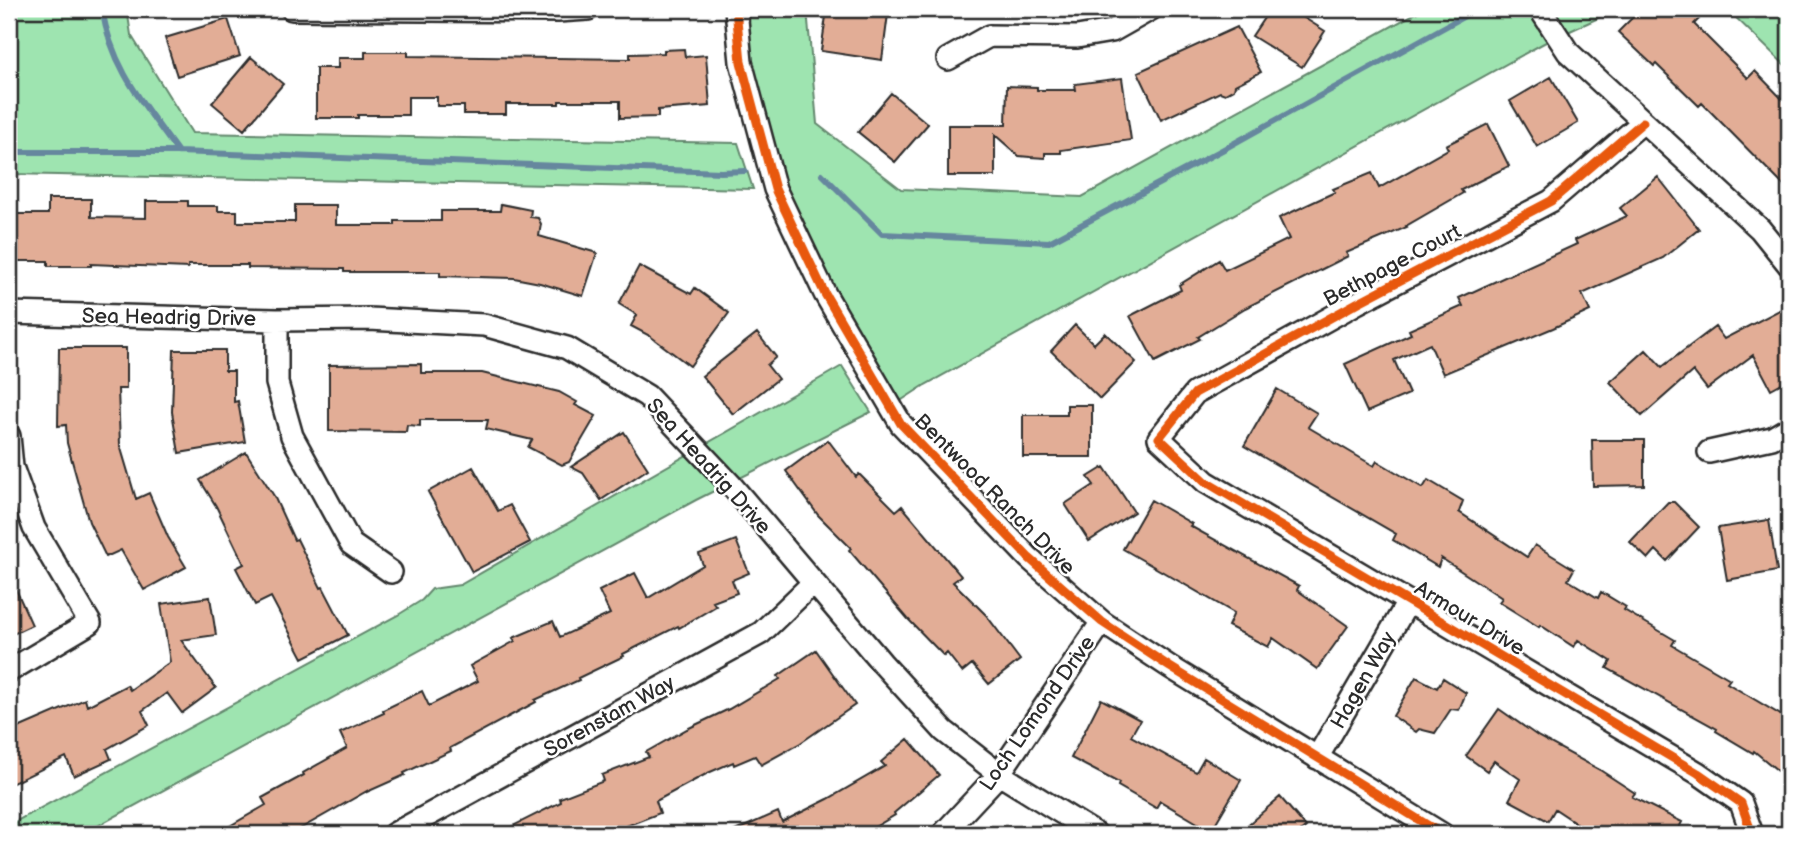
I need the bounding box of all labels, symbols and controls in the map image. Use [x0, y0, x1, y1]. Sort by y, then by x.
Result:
street label: Bethpage Court [1319, 219, 1466, 312]
street label: Sea Headrig Drive [82, 303, 256, 332]
street label: Sea Headrig Drive [641, 393, 776, 539]
street label: Bentwood Ranch Drive [909, 409, 1080, 580]
street label: Armour Drive [1410, 576, 1529, 661]
street label: Hagen Way [1326, 627, 1401, 733]
street label: Loch Lomond Drive [975, 631, 1100, 796]
street label: Sorenstam Way [539, 670, 679, 763]

